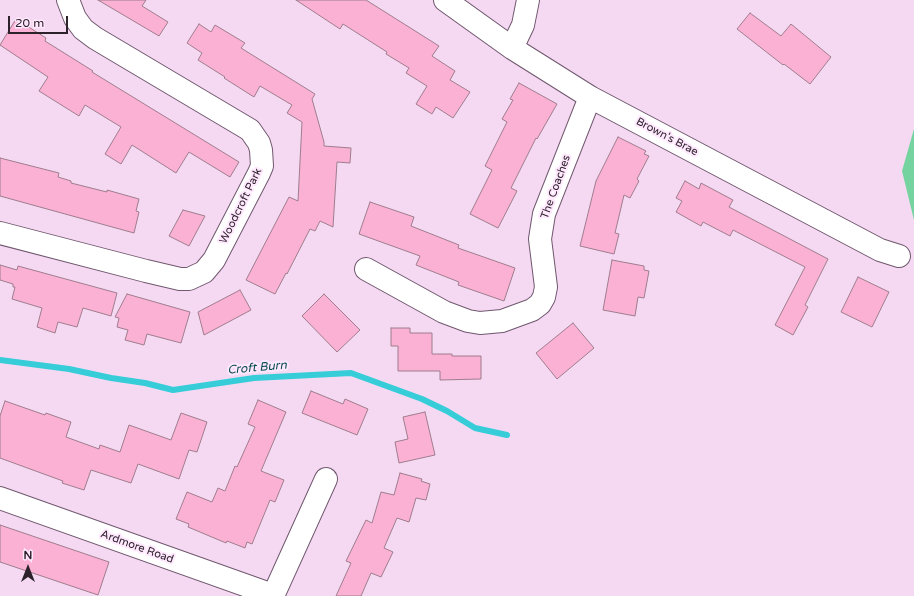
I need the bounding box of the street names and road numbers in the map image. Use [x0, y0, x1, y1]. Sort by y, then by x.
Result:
street label: Brown's Brae [634, 115, 700, 159]
street label: The Coaches [538, 153, 574, 221]
street label: Woodcroft Park [217, 166, 265, 246]
street label: Ardmore Road [99, 528, 175, 566]

